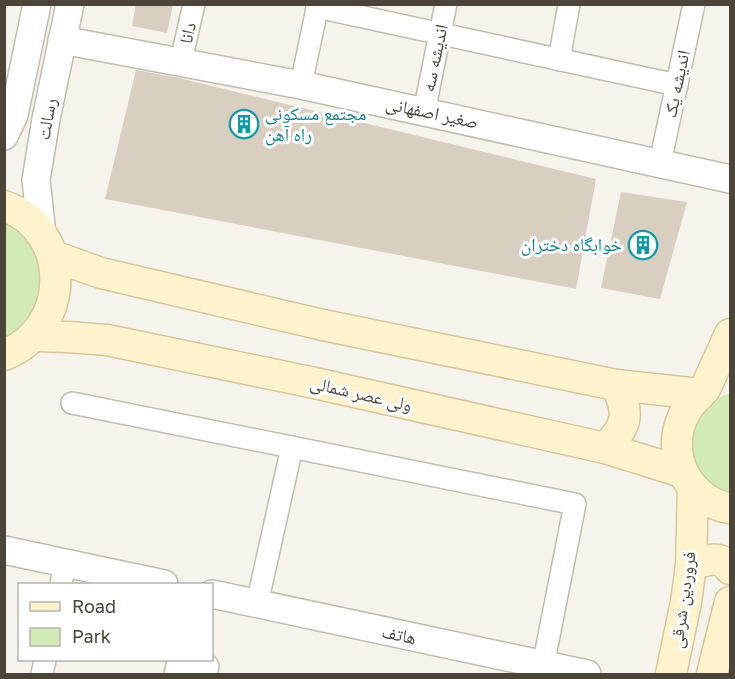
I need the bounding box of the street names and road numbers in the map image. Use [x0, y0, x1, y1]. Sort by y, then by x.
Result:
street label: دانا [174, 20, 200, 46]
street label: اندیشه سه [416, 22, 452, 94]
street label: اندیشه یک [658, 48, 694, 120]
street label: صغیر اصفهانی [384, 91, 480, 134]
street label: رسالت [32, 96, 60, 141]
street label: ولی عصر شمالی [308, 371, 414, 416]
street label: فروردین شرقی [664, 550, 701, 650]
street label: هاتف [380, 620, 418, 648]

